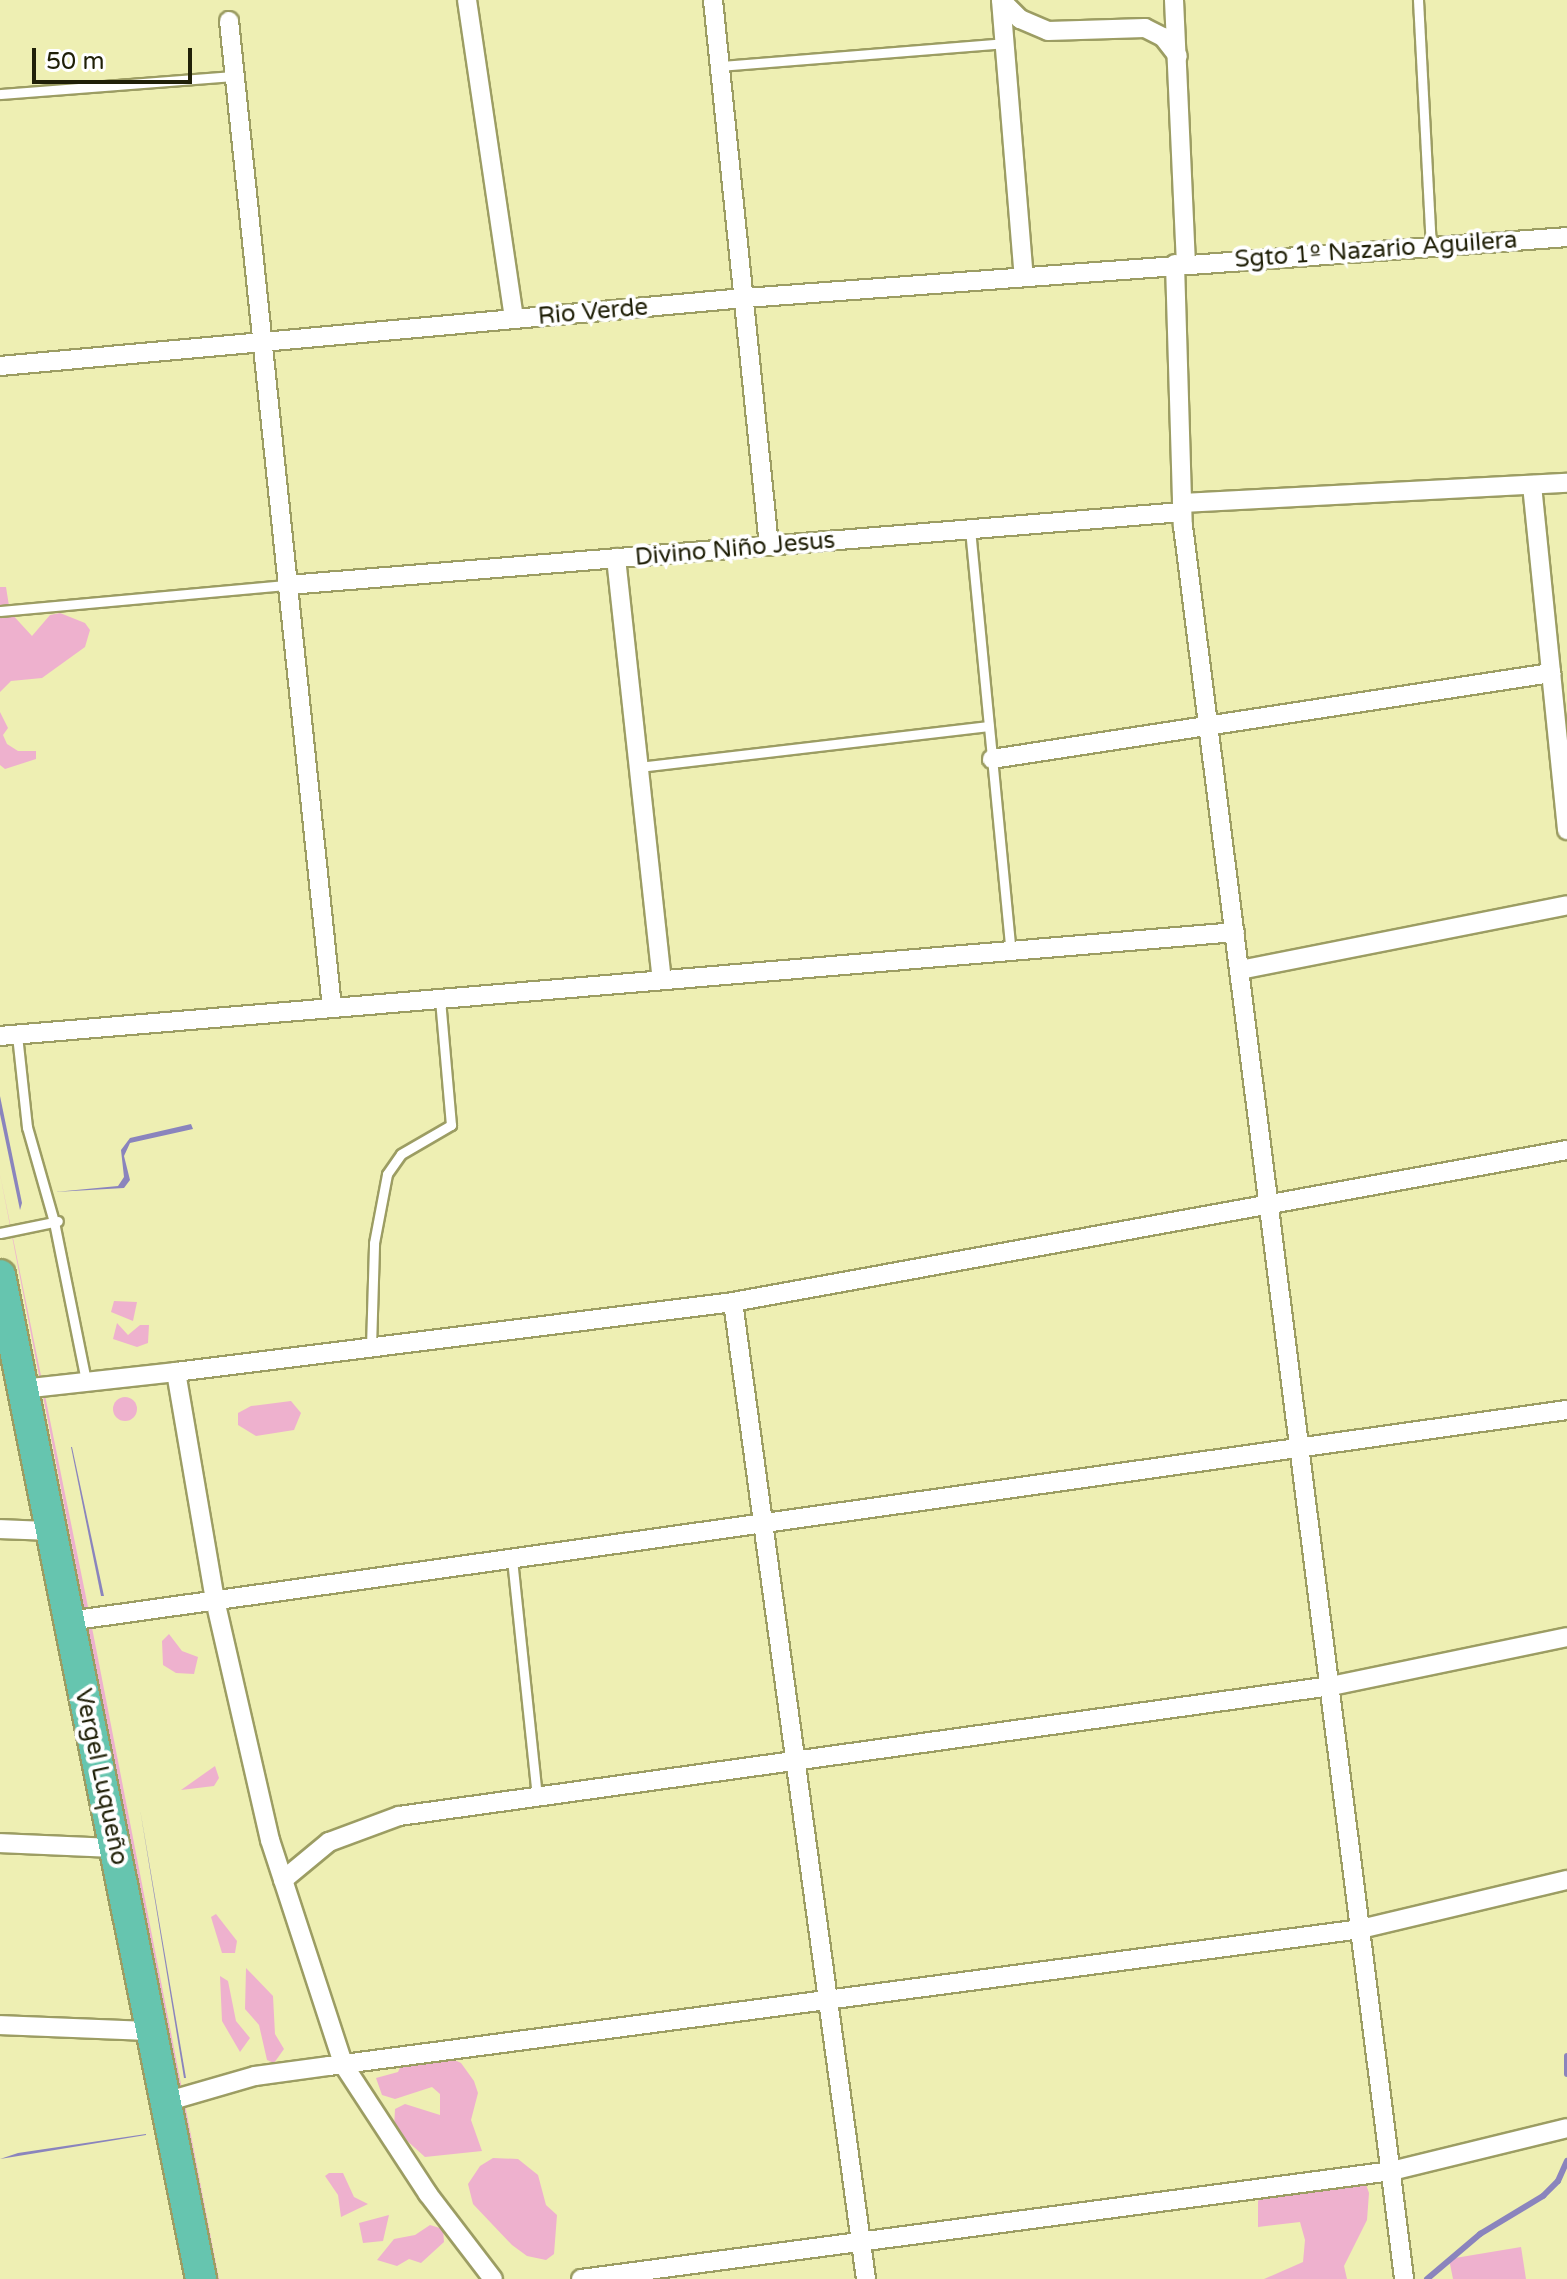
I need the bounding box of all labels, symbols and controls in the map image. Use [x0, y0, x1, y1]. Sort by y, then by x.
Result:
scale bar [36, 32, 196, 82]
text: 50 m [46, 47, 104, 76]
street label: Sgto 1º Nazario Aguilera [1234, 226, 1518, 274]
street label: Rio Verde [537, 293, 649, 331]
street label: Divino Niño Jesus [634, 526, 836, 572]
street label: Vergel Luqueño [68, 1686, 134, 1868]

